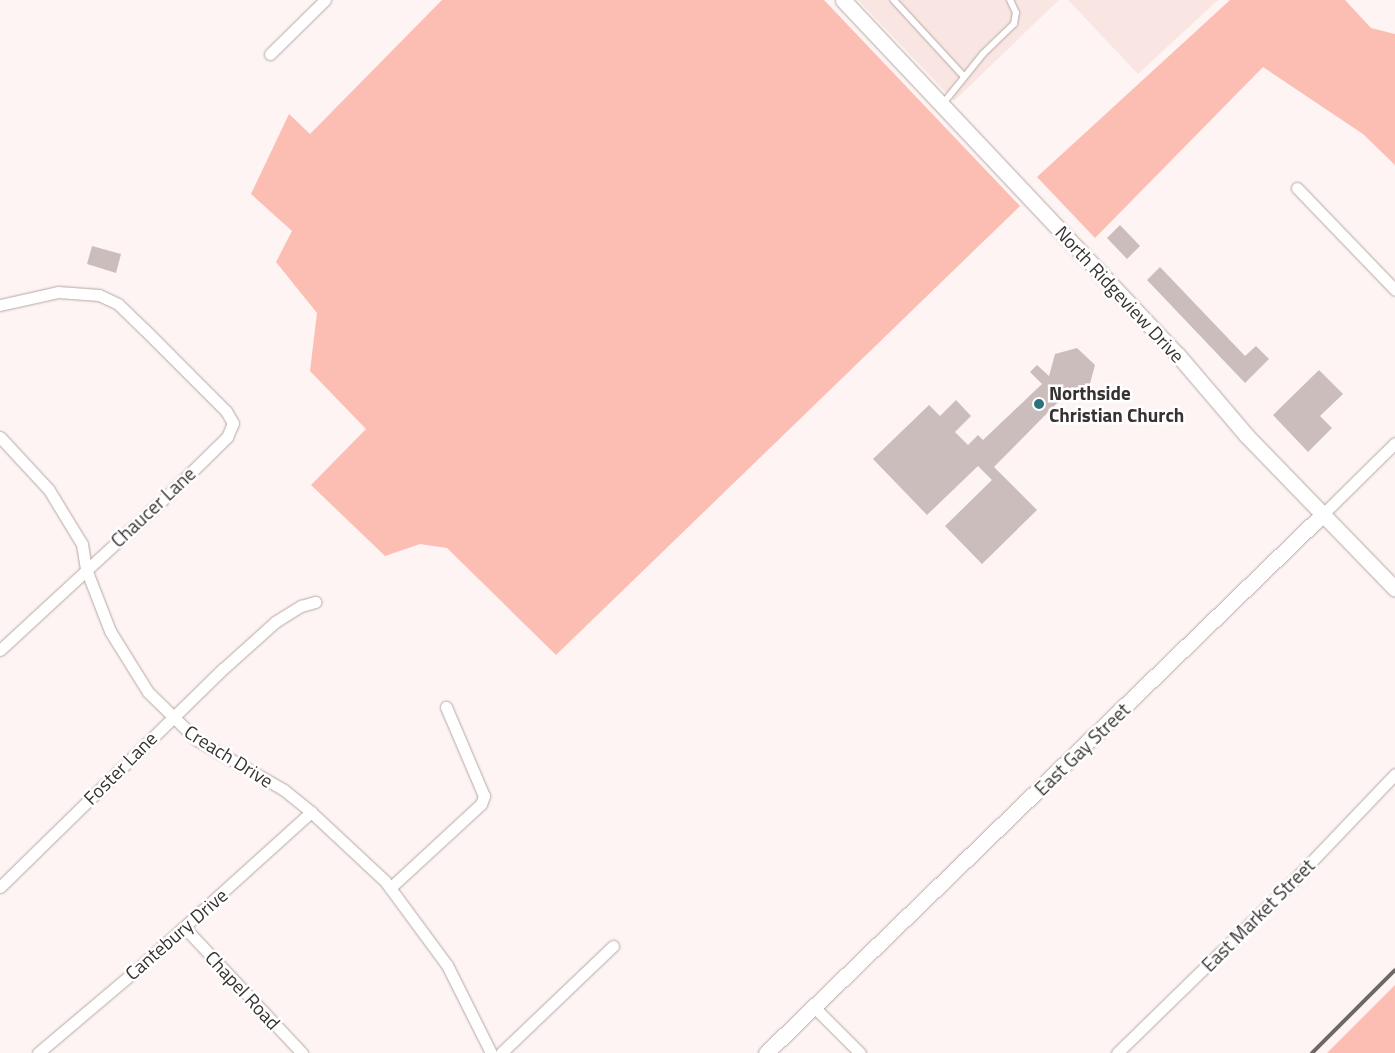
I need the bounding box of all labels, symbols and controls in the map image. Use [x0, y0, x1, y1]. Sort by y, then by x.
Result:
street label: North Ridgeview Drive [1051, 221, 1189, 367]
place label: Northside Christian Church [1049, 382, 1184, 426]
marker: Northside Christian Church [1033, 398, 1045, 410]
street label: Chaucer Lane [106, 462, 200, 552]
street label: East Gay Street [1030, 698, 1134, 800]
street label: Creach Drive [181, 720, 277, 792]
street label: Foster Lane [79, 727, 161, 809]
street label: East Market Street [1197, 854, 1319, 976]
street label: Cantebury Drive [120, 883, 232, 985]
street label: Chapel Road [201, 946, 285, 1034]

